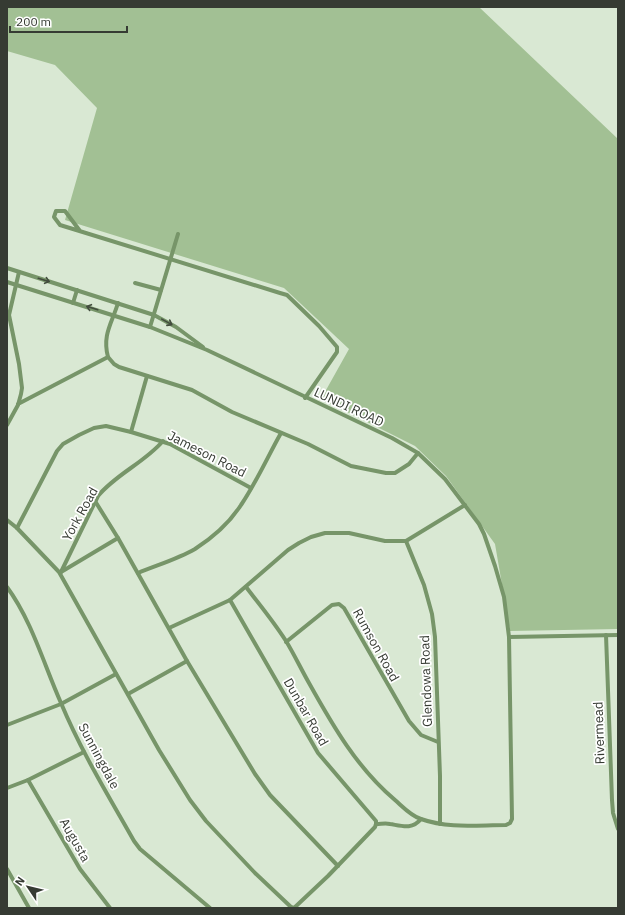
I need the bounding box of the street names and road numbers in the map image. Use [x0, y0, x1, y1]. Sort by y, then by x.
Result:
street label: LUNDI ROAD [311, 383, 387, 431]
street label: Jameson Road [165, 427, 249, 481]
street label: York Road [58, 484, 102, 544]
street label: Rumson Road [349, 605, 403, 685]
street label: Glendowa Road [416, 635, 436, 727]
street label: Dunbar Road [280, 675, 332, 749]
street label: Rivermead [589, 701, 609, 765]
street label: Sunningdale [75, 720, 123, 792]
street label: Augusta [56, 815, 94, 865]

